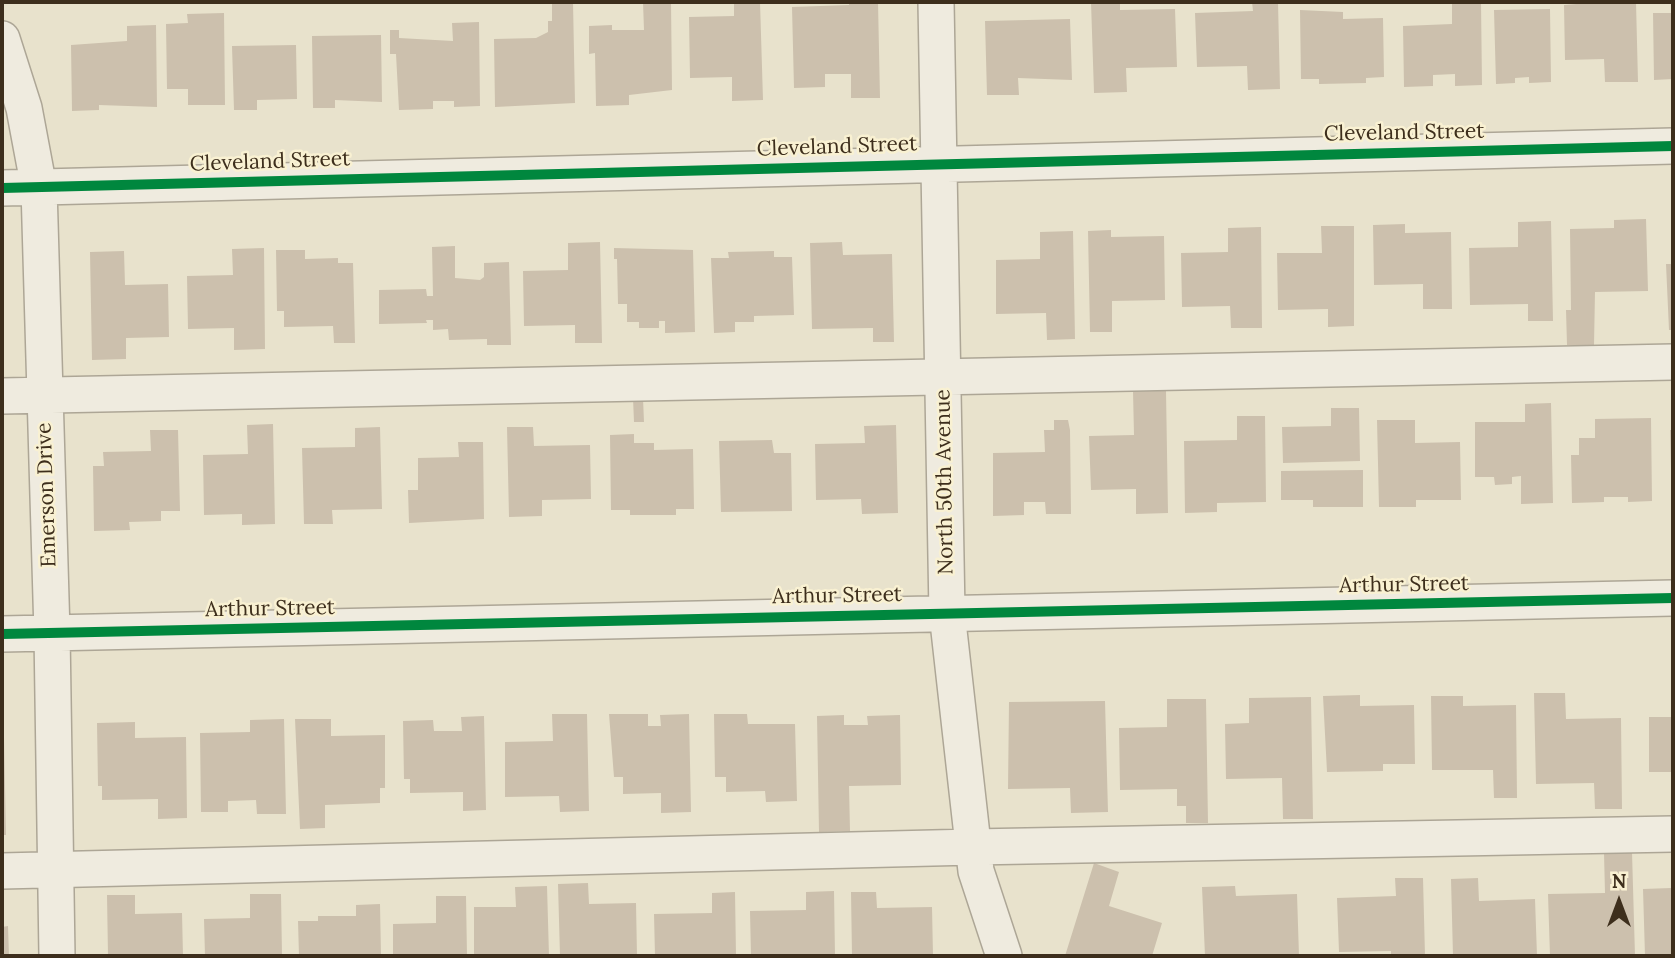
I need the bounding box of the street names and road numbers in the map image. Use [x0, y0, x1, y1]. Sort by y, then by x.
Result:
street label: Cleveland Street [1324, 119, 1484, 147]
street label: Cleveland Street [756, 132, 918, 162]
street label: Cleveland Street [189, 147, 351, 177]
street label: North 50th Avenue [931, 389, 959, 575]
street label: Emerson Drive [32, 422, 62, 568]
street label: Arthur Street [1339, 571, 1469, 599]
street label: Arthur Street [772, 582, 902, 610]
street label: Arthur Street [205, 595, 335, 623]

